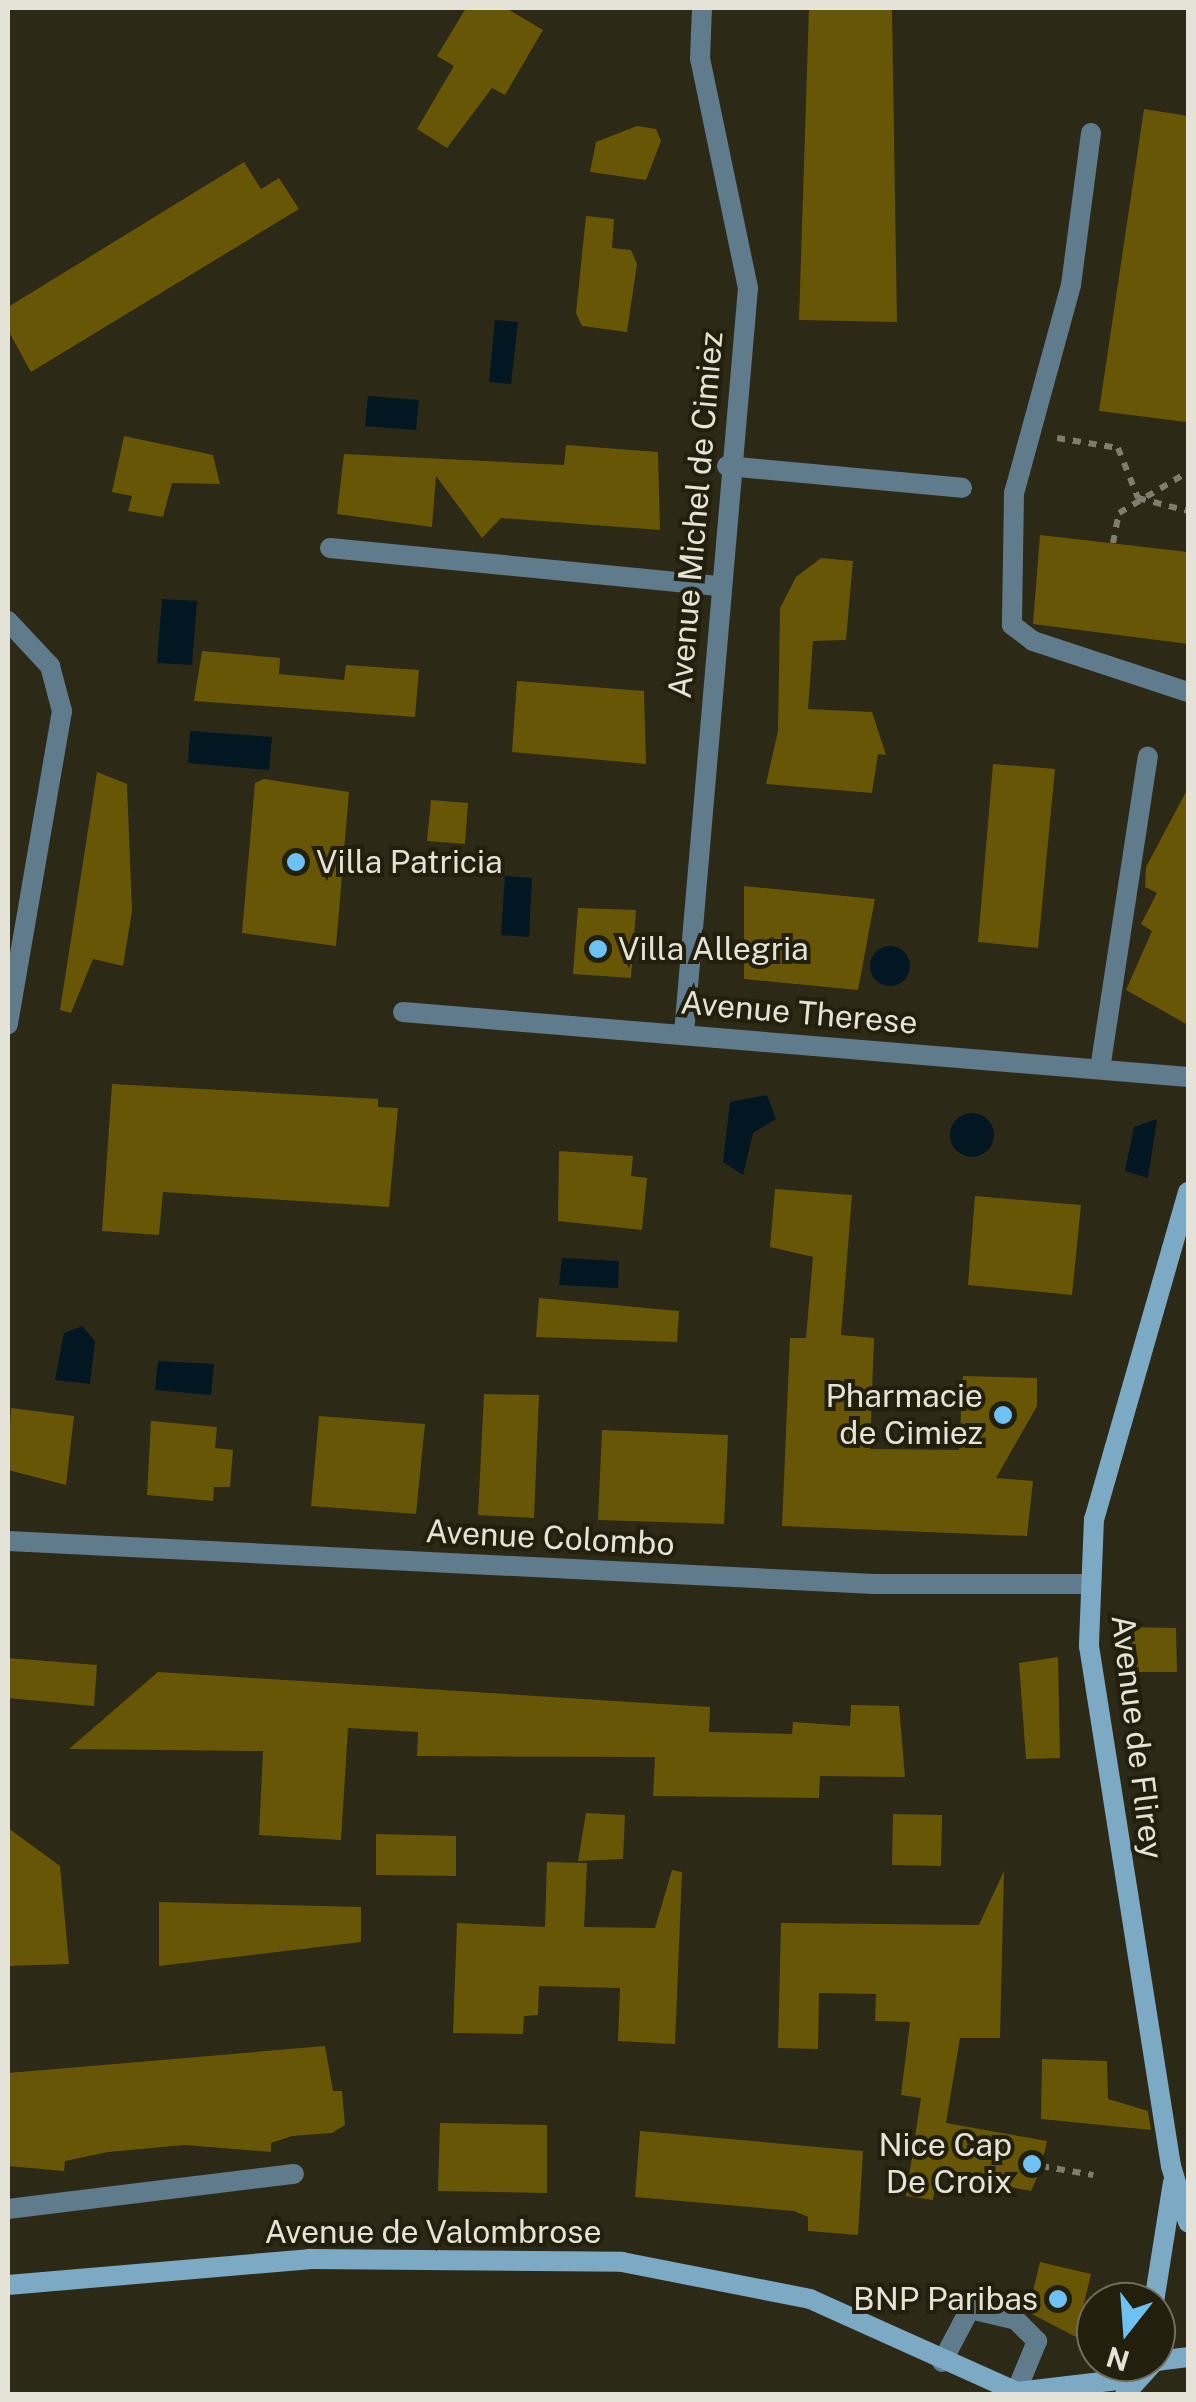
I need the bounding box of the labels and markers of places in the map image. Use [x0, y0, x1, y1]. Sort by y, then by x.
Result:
place label: Villa Patricia [316, 843, 503, 881]
marker: Villa Patricia [285, 851, 307, 873]
place label: Villa Allegria [618, 930, 809, 968]
marker: Villa Allegria [587, 938, 609, 960]
place label: Pharmacie de Cimiez [825, 1378, 983, 1453]
marker: Pharmacie de Cimiez [992, 1404, 1014, 1426]
place label: Nice Cap De Croix [878, 2127, 1012, 2202]
marker: Nice Cap De Croix [1021, 2153, 1043, 2175]
place label: BNP Paribas [853, 2280, 1038, 2318]
marker: BNP Paribas [1047, 2288, 1069, 2310]

